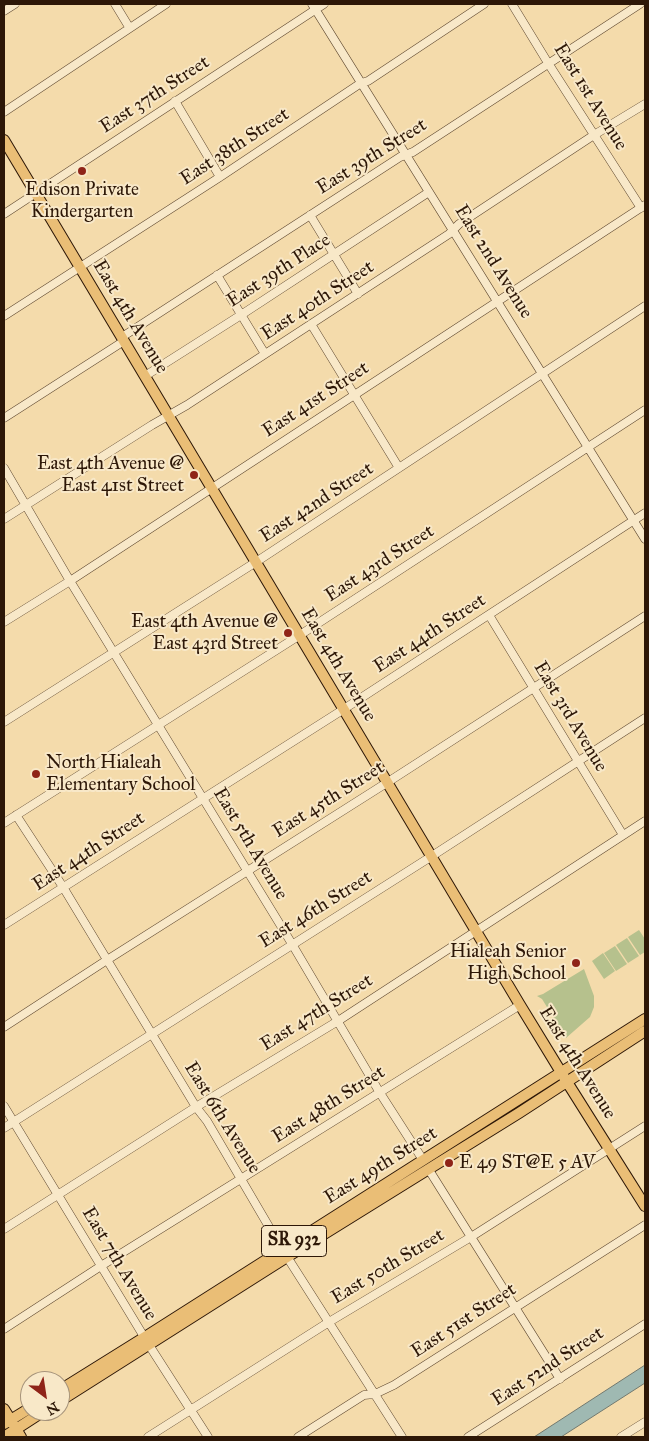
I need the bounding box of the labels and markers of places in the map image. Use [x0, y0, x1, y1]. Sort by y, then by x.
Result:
marker: Edison Private Kindergarten [76, 165, 88, 177]
place label: Edison Private Kindergarten [25, 179, 139, 223]
place label: East 4th Avenue @ East 41st Street [37, 453, 184, 497]
marker: East 4th Avenue @ East 41st Street [188, 469, 200, 481]
place label: East 4th Avenue @ East 43rd Street [131, 611, 278, 655]
marker: East 4th Avenue @ East 43rd Street [282, 627, 294, 639]
place label: North Hialeah Elementary School [46, 752, 195, 796]
marker: North Hialeah Elementary School [30, 768, 42, 780]
place label: Hialeah Senior High School [450, 941, 566, 985]
marker: Hialeah Senior High School [570, 957, 582, 969]
place label: E 49 ST@E 5 AV [459, 1152, 595, 1174]
marker: E 49 ST@E 5 AV [443, 1157, 455, 1169]

